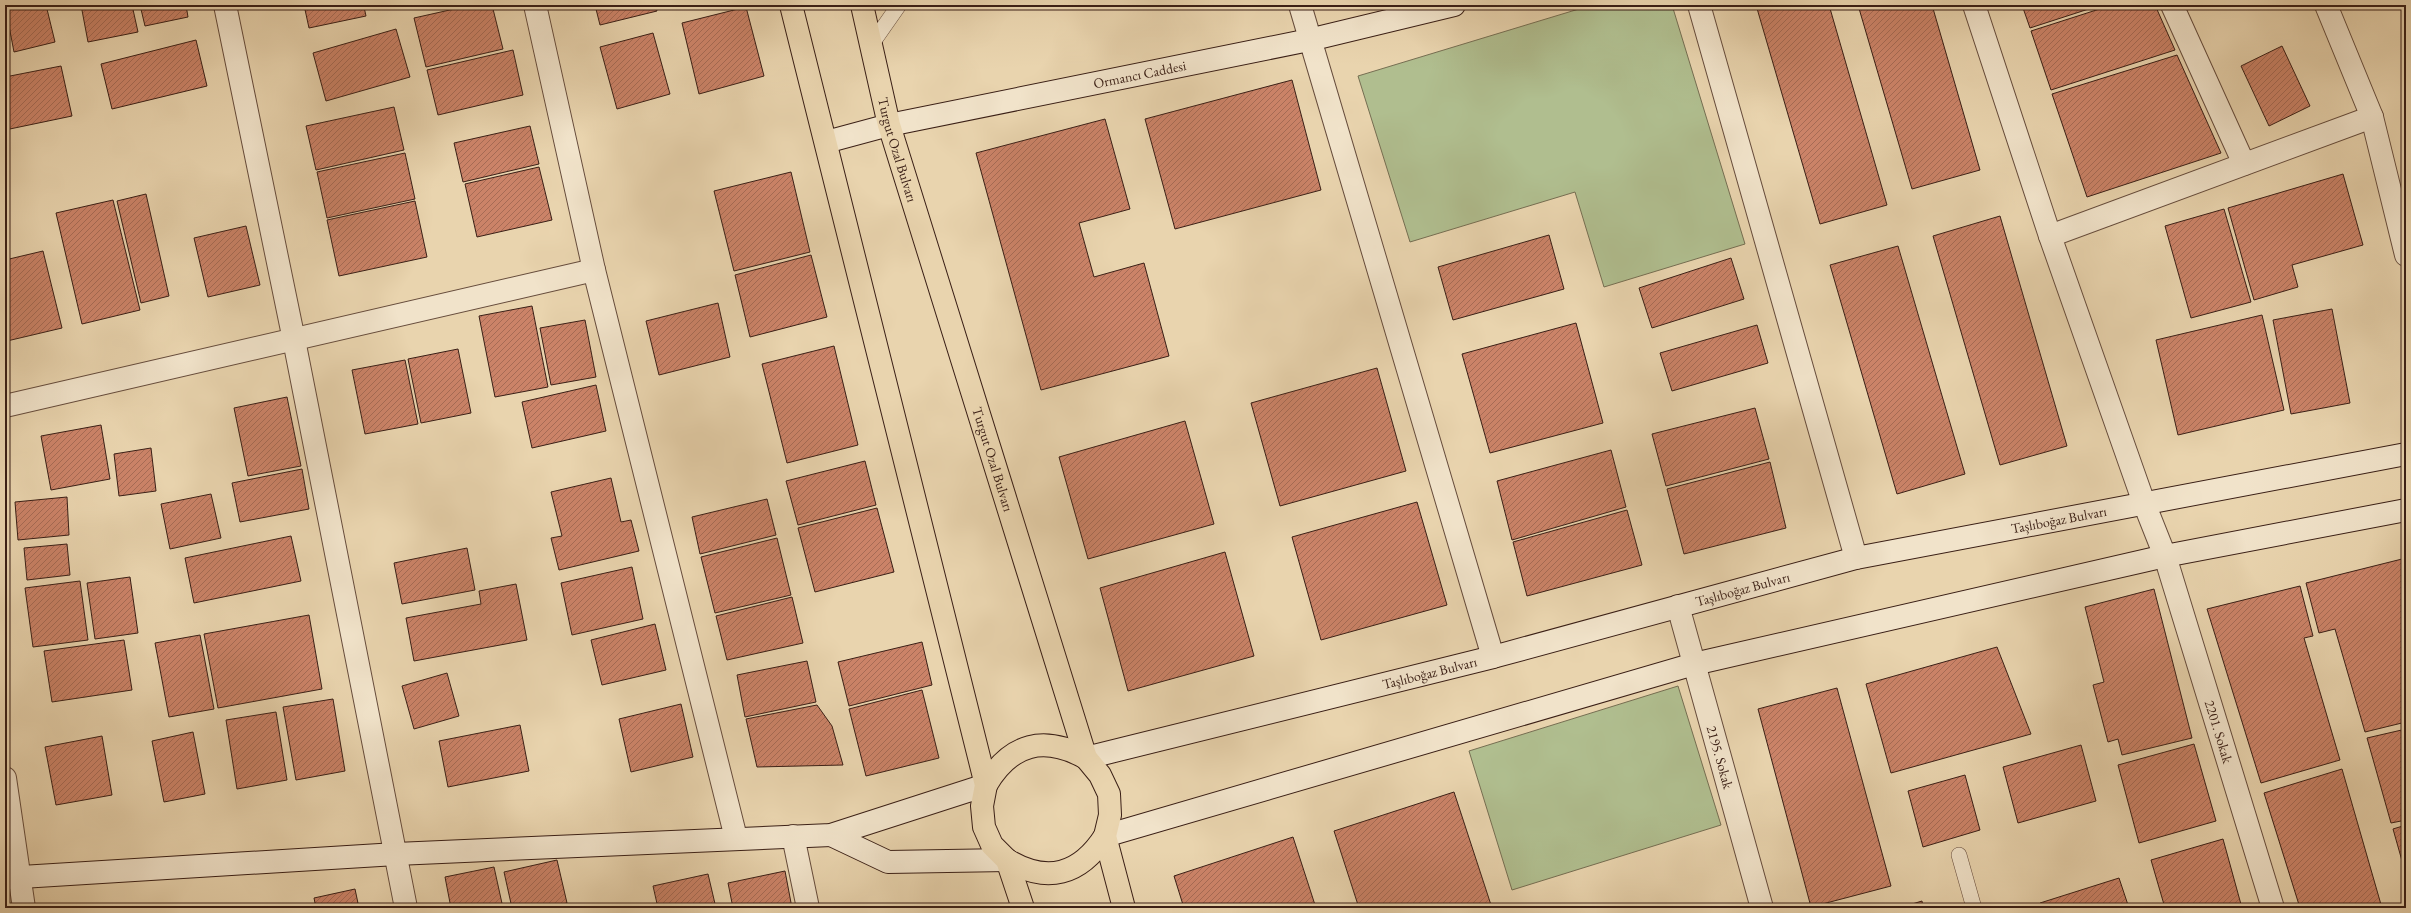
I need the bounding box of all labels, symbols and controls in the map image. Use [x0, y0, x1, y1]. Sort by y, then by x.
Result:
street label: Ormancı Caddesi [1092, 56, 1188, 92]
street label: Turgut Ozal Bulvarı [874, 95, 922, 205]
street label: Turgut Ozal Bulvarı [968, 405, 1018, 514]
street label: Taşlıboğaz Bulvarı [2009, 502, 2109, 538]
street label: Taşlıboğaz Bulvarı [1693, 567, 1792, 610]
street label: Taşlıboğaz Bulvarı [1380, 652, 1479, 693]
street label: 2201. Sokak [2201, 698, 2237, 766]
street label: 2195. Sokak [1703, 724, 1738, 791]

